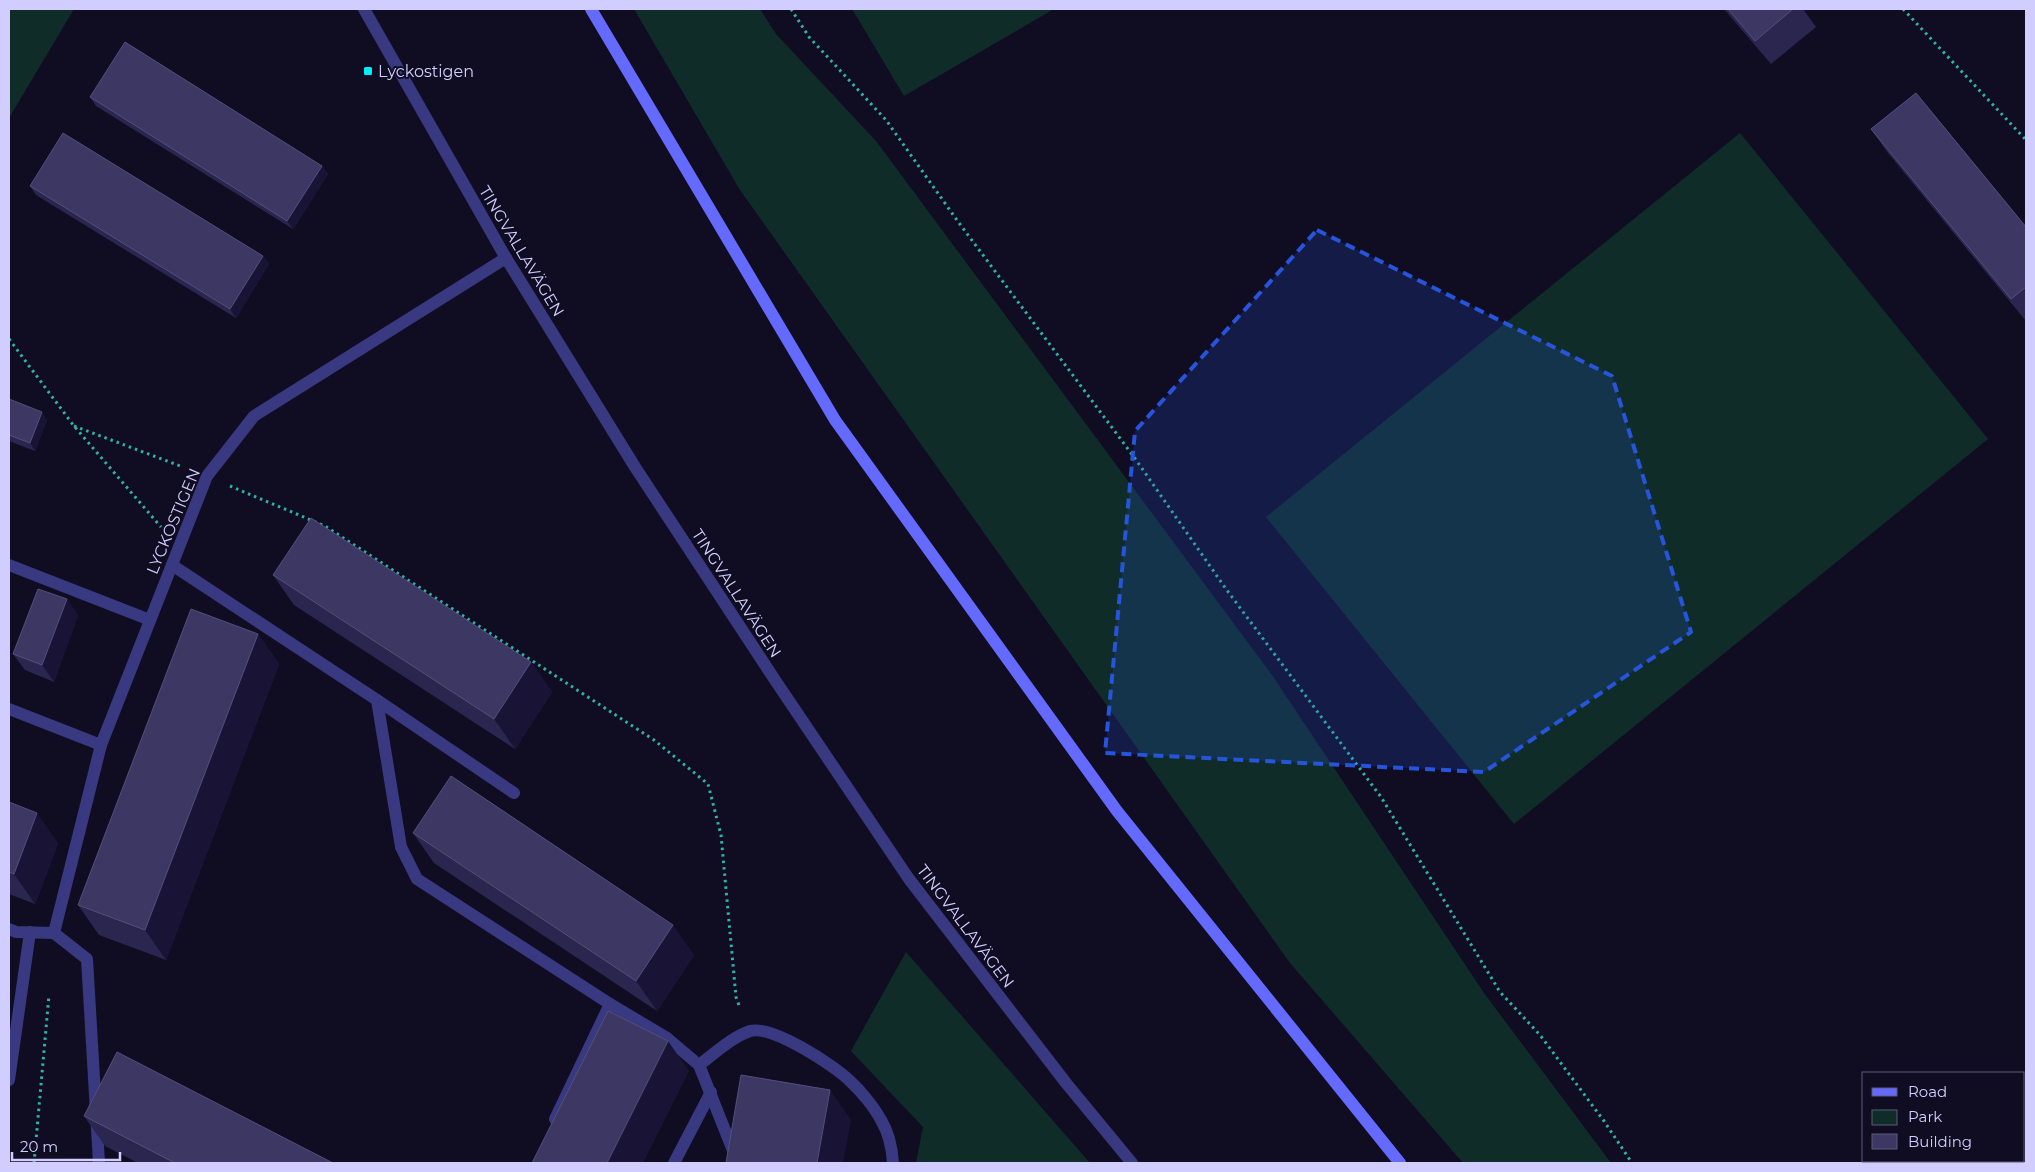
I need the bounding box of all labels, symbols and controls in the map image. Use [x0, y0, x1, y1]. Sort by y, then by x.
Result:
place label: Lyckostigen [378, 62, 474, 81]
marker: Lyckostigen [362, 65, 374, 77]
street label: TINGVALLAVÄGEN [475, 182, 569, 320]
street label: LYCKOSTIGEN [143, 465, 204, 577]
street label: TINGVALLAVÄGEN [688, 525, 786, 661]
street label: TINGVALLAVÄGEN [913, 860, 1019, 992]
legend [1862, 1072, 2025, 1162]
text: Road [1908, 1082, 1947, 1101]
text: Park [1908, 1107, 1942, 1126]
scale bar [12, 1130, 120, 1162]
text: Building [1908, 1132, 1972, 1151]
text: 20 m [20, 1137, 58, 1156]

